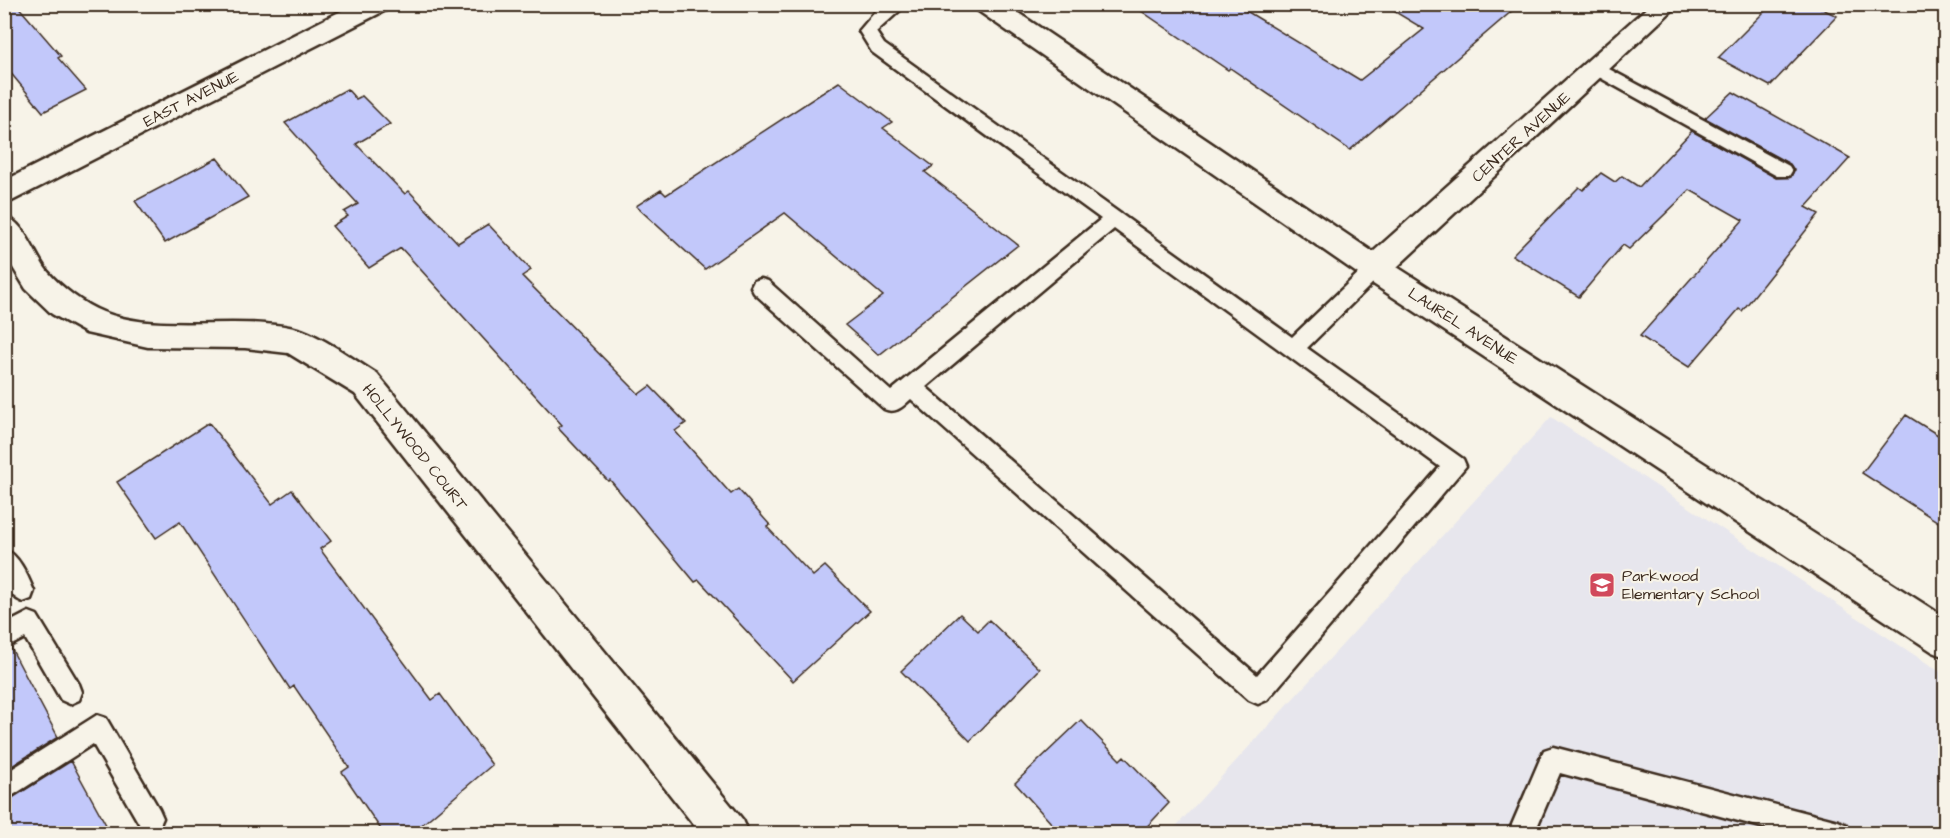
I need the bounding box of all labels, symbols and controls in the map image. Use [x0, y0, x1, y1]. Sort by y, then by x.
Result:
street label: EAST AVENUE [139, 65, 243, 133]
street label: CENTER AVENUE [1467, 86, 1576, 187]
street label: LAUREL AVENUE [1404, 282, 1523, 370]
street label: HOLLYWOOD COURT [357, 379, 473, 515]
place label: Parkwood Elementary School [1622, 565, 1759, 606]
school or university icon: Parkwood Elementary School [1587, 570, 1617, 600]

